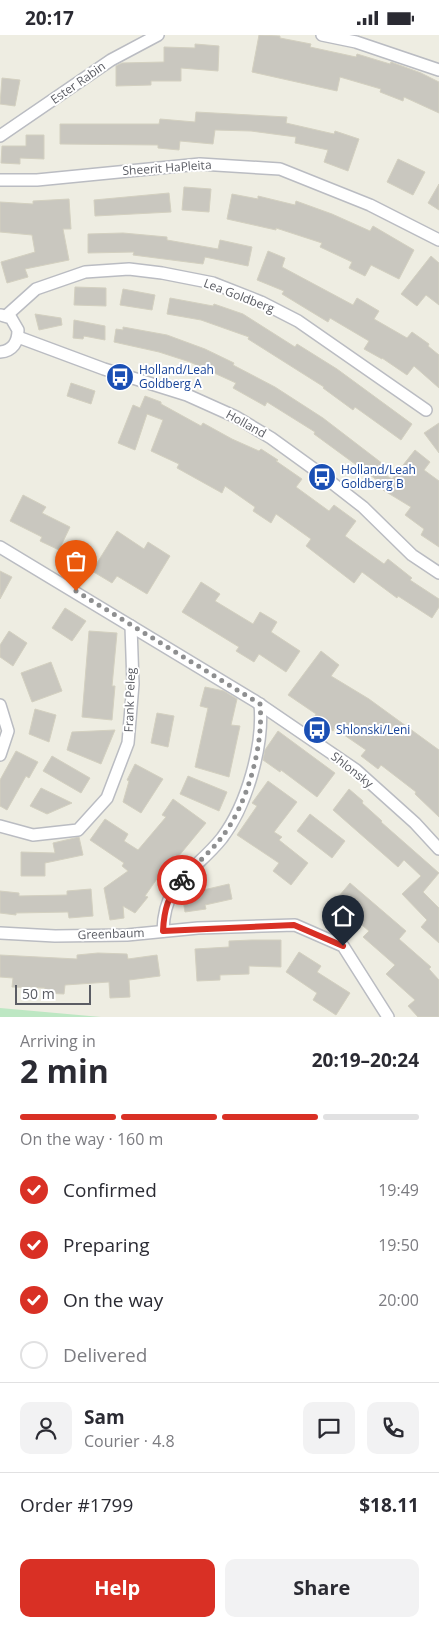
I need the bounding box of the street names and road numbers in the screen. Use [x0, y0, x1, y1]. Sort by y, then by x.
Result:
street label: Ester Rabin [47, 57, 108, 108]
street label: Sheerit HaPleita [122, 156, 212, 179]
street label: Lea Goldberg [201, 274, 277, 317]
street label: Holland [223, 406, 269, 442]
street label: Frank Peleg [120, 667, 139, 733]
street label: Shlonsky [328, 748, 378, 792]
street label: Greenbaum [77, 924, 145, 943]

